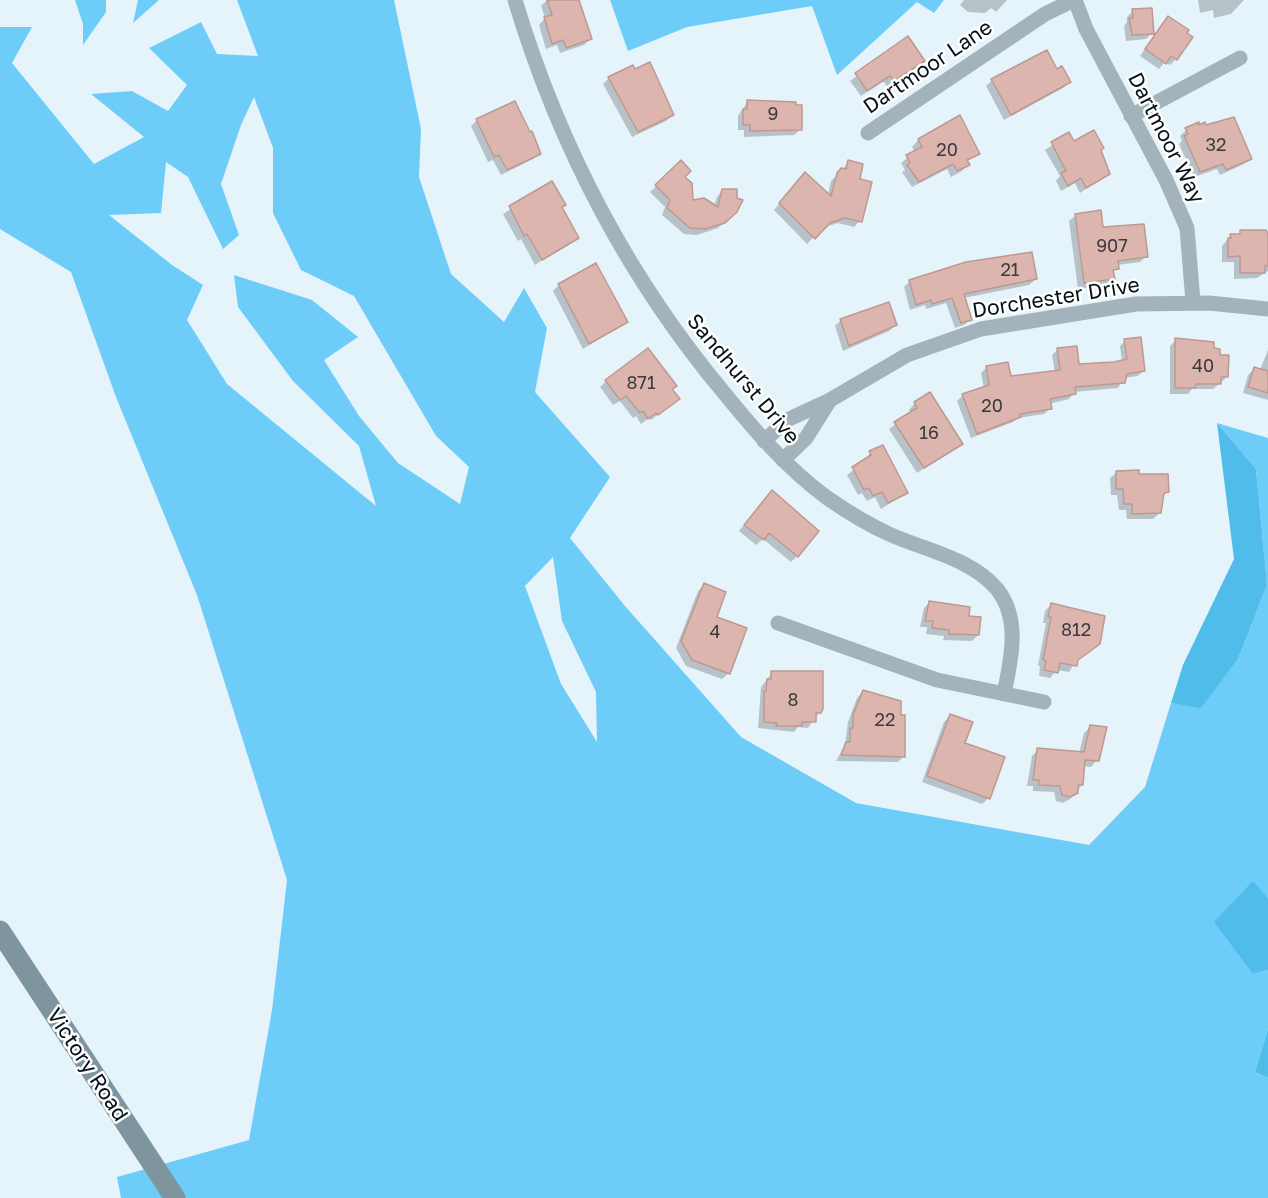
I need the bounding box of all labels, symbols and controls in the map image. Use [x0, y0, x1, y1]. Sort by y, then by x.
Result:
street label: Dartmoor Lane [859, 15, 997, 119]
street label: Dartmoor Way [1122, 68, 1210, 208]
house number: 9 [768, 103, 778, 125]
house number: 32 [1206, 134, 1226, 156]
house number: 20 [936, 139, 958, 161]
house number: 907 [1096, 235, 1128, 257]
house number: 21 [1000, 259, 1020, 281]
street label: Dorchester Drive [971, 272, 1141, 324]
street label: Sandhurst Drive [681, 309, 805, 449]
house number: 40 [1192, 355, 1214, 377]
house number: 871 [626, 372, 656, 394]
house number: 20 [981, 395, 1003, 417]
house number: 16 [919, 422, 939, 444]
house number: 812 [1061, 619, 1091, 641]
house number: 4 [710, 621, 720, 643]
house number: 8 [788, 689, 798, 711]
house number: 22 [875, 709, 895, 731]
street label: Victory Road [41, 1004, 133, 1126]

